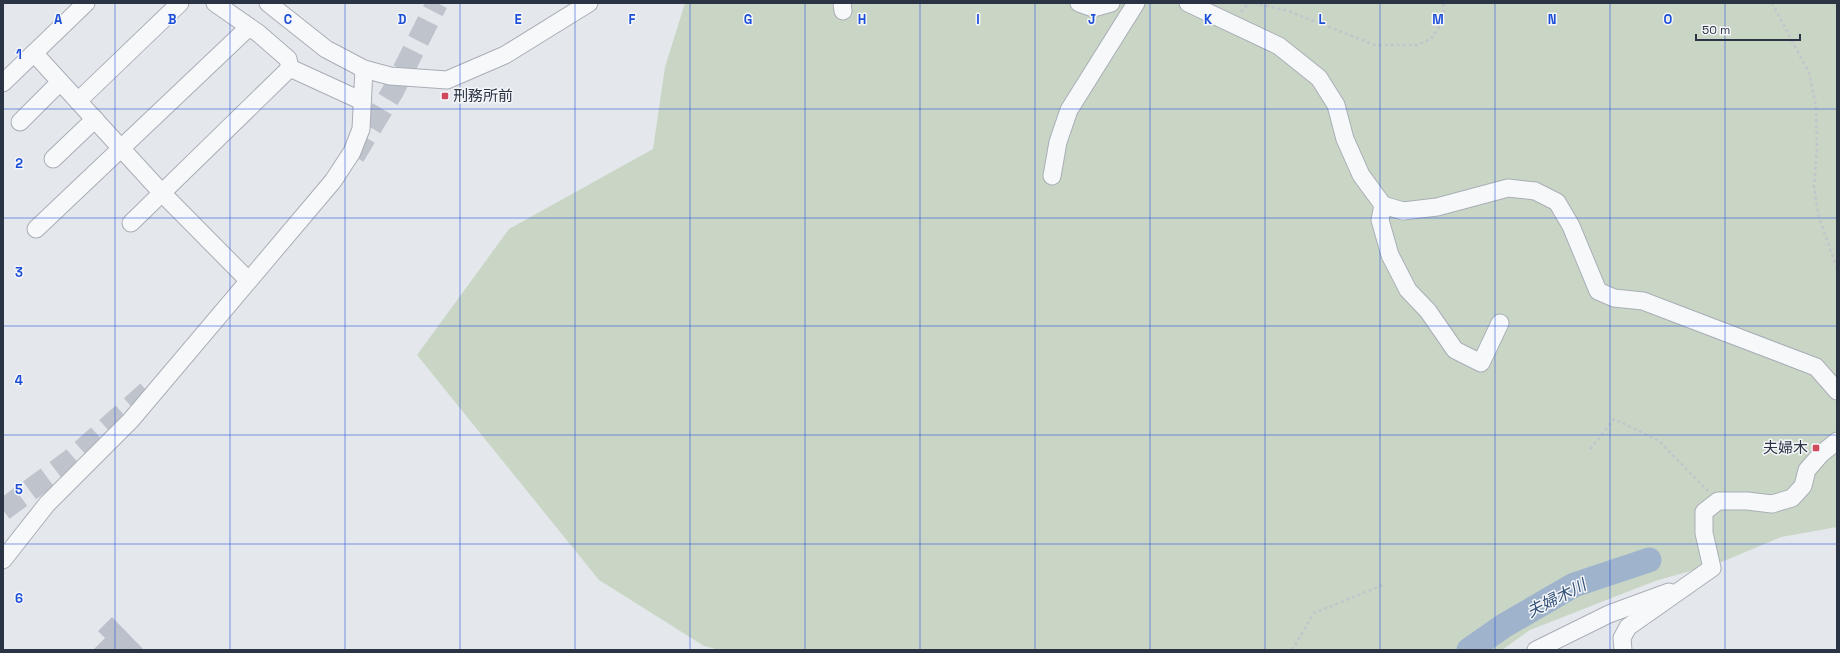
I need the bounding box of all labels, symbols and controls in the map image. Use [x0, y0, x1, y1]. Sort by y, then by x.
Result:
text: A [54, 11, 63, 28]
text: B [168, 11, 177, 28]
text: C [284, 11, 292, 28]
text: D [398, 11, 407, 28]
text: E [514, 11, 522, 28]
text: F [629, 11, 636, 28]
text: G [744, 11, 752, 28]
text: H [858, 11, 866, 28]
text: I [976, 11, 980, 28]
text: J [1088, 11, 1096, 28]
text: K [1204, 11, 1213, 28]
text: L [1318, 11, 1326, 28]
text: M [1432, 11, 1444, 28]
text: N [1548, 11, 1556, 28]
text: O [1664, 11, 1673, 28]
scale bar [1696, 16, 1800, 42]
text: 50 m [1702, 22, 1730, 38]
text: 1 [16, 46, 22, 63]
place label: 刑務所前 [453, 86, 513, 105]
marker: 刑務所前 [440, 91, 450, 101]
text: 2 [15, 155, 23, 172]
text: 3 [15, 264, 23, 281]
text: 4 [15, 372, 23, 389]
place label: 夫婦木 [1763, 438, 1808, 457]
marker: 夫婦木 [1811, 443, 1821, 453]
text: 5 [15, 481, 23, 498]
water label: 夫婦木川 [1523, 574, 1591, 622]
text: 6 [15, 590, 23, 607]

